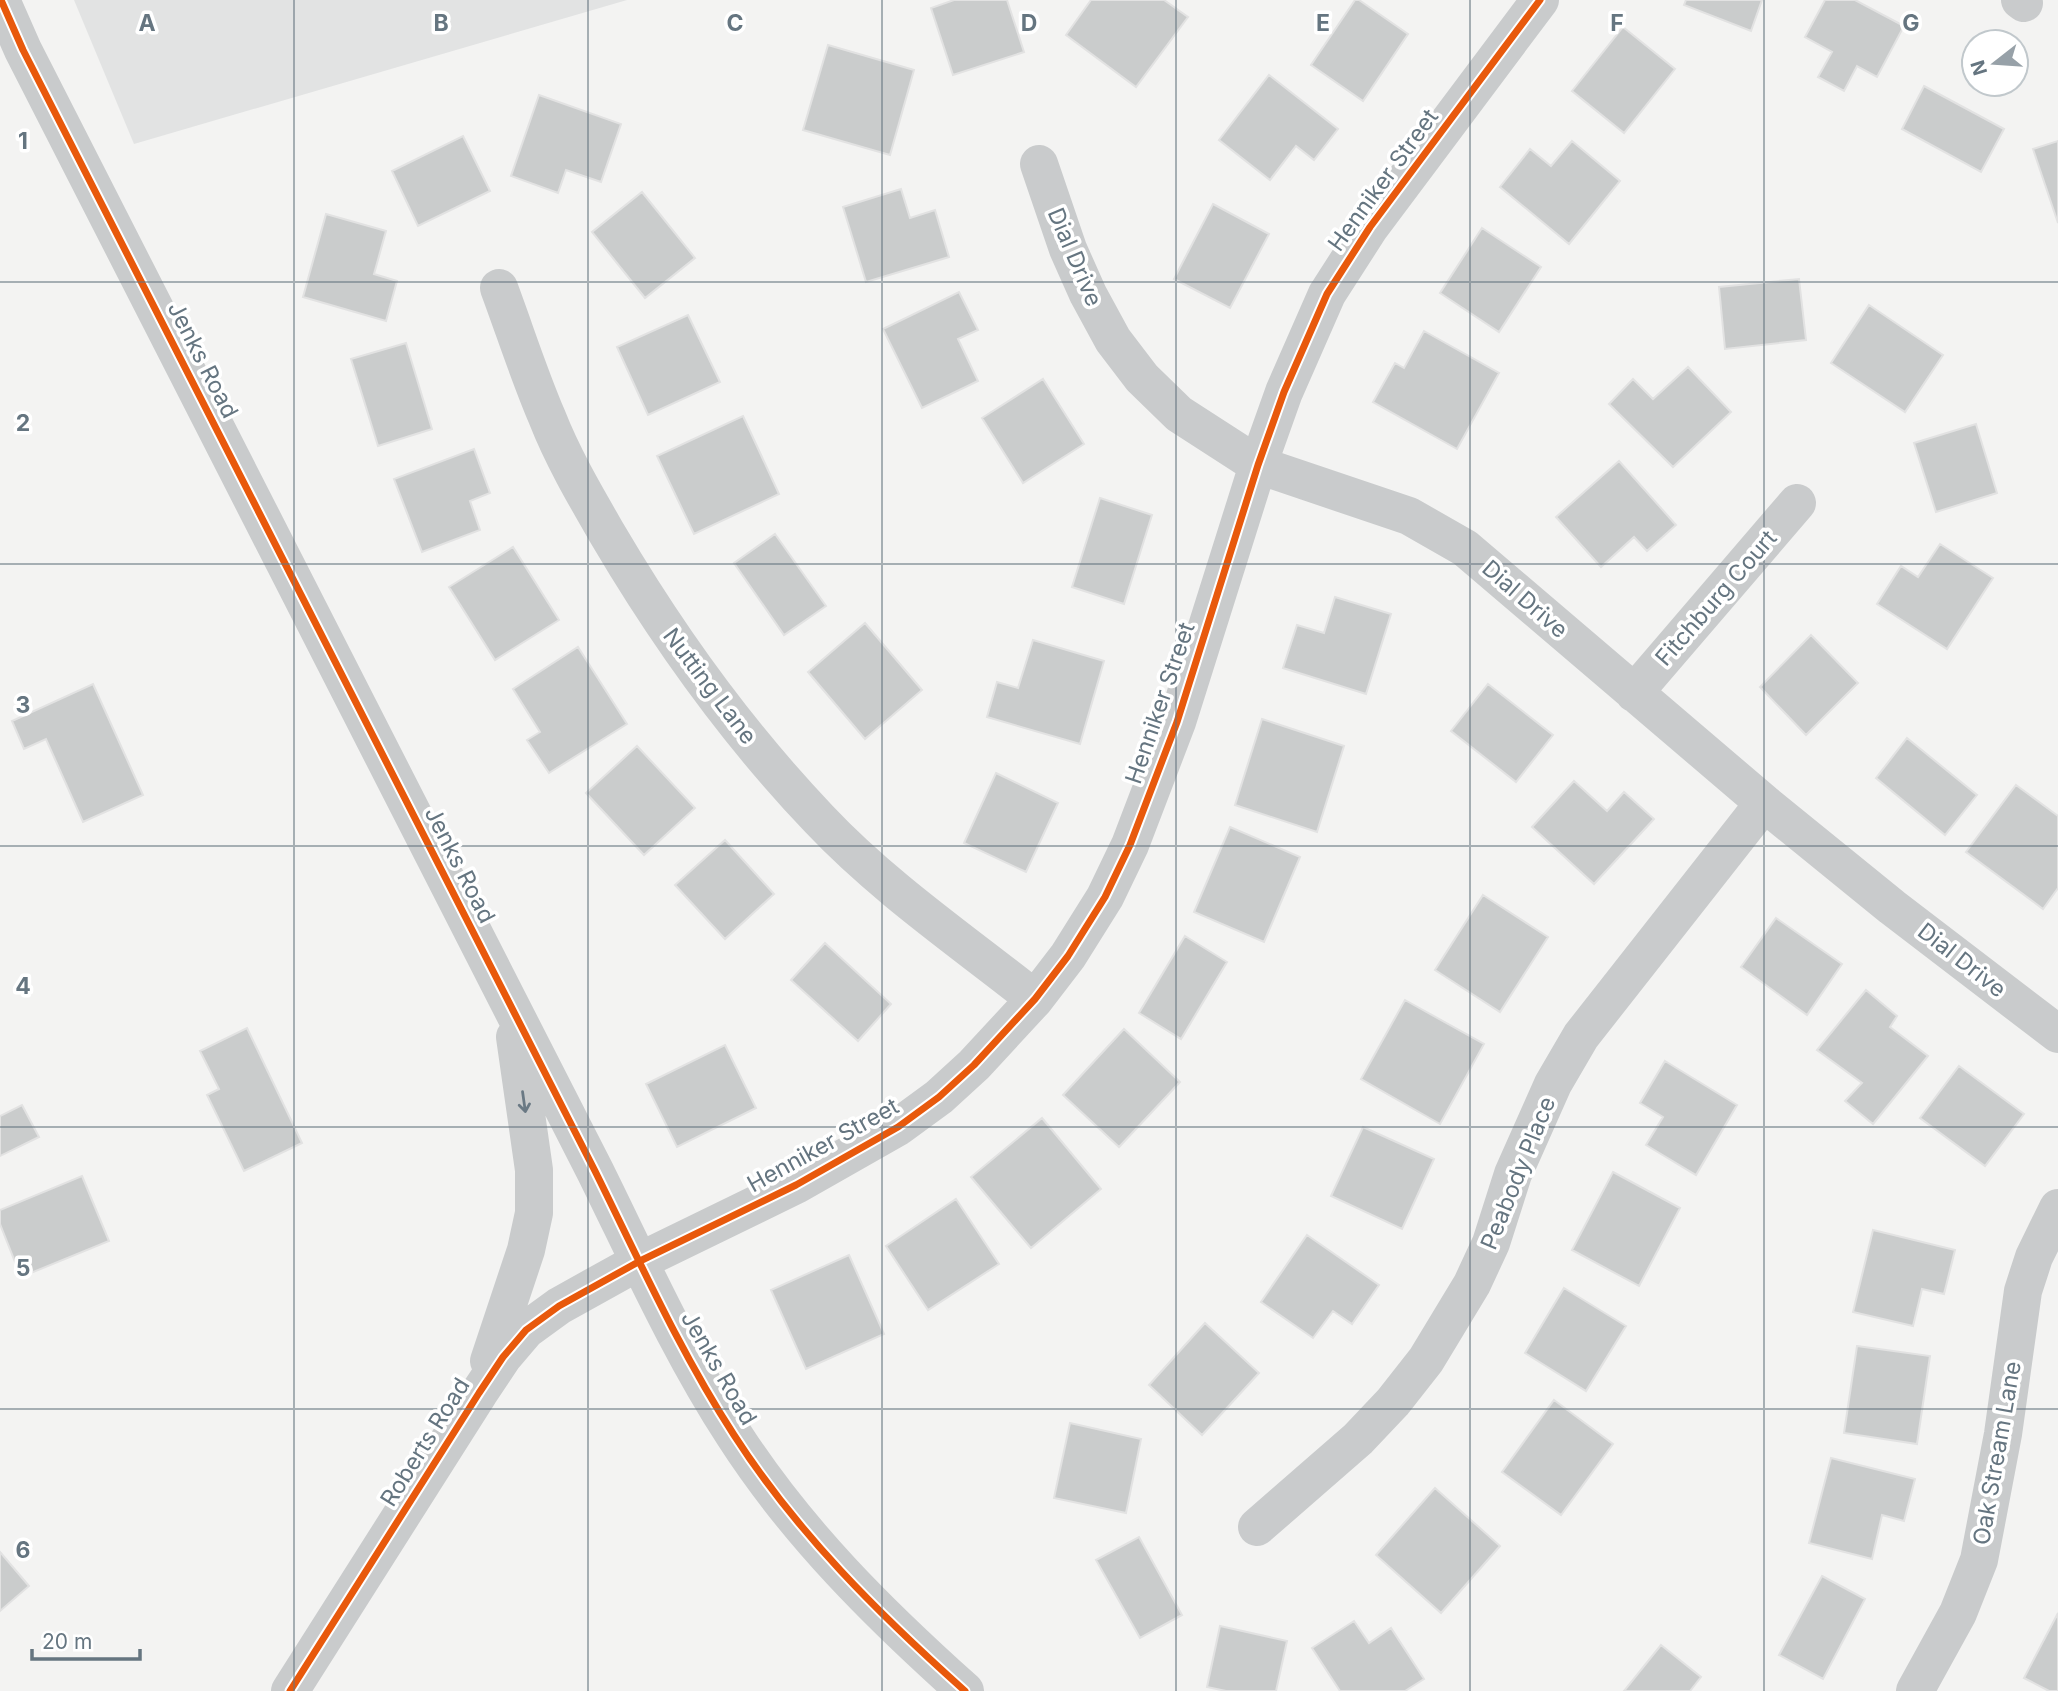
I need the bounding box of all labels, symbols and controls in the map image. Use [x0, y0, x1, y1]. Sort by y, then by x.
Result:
text: A [138, 9, 156, 37]
text: B [433, 9, 449, 37]
text: C [726, 9, 744, 37]
text: D [1021, 9, 1037, 37]
text: E [1316, 9, 1330, 37]
text: F [1610, 9, 1624, 37]
text: G [1902, 9, 1920, 37]
north arrow [1960, 28, 2030, 98]
text: N [1966, 58, 1992, 78]
street label: Henniker Street [1322, 103, 1444, 257]
text: 1 [18, 127, 28, 155]
street label: Dial Drive [1042, 204, 1108, 310]
street label: Jenks Road [162, 297, 244, 423]
text: 2 [16, 409, 30, 437]
street label: Fitchburg Court [1650, 524, 1783, 672]
street label: Dial Drive [1476, 554, 1574, 644]
street label: Henniker Street [1119, 618, 1201, 787]
street label: Nutting Lane [657, 622, 763, 750]
text: 3 [16, 691, 30, 719]
street label: Jenks Road [419, 802, 501, 928]
street label: Dial Drive [1912, 917, 2012, 1003]
text: 4 [15, 972, 31, 1000]
one-way arrow [518, 1090, 531, 1112]
street label: Henniker Street [742, 1092, 904, 1198]
street label: Peabody Place [1475, 1093, 1561, 1253]
text: 5 [16, 1254, 30, 1282]
street label: Jenks Road [675, 1306, 763, 1430]
street label: Oak Stream Lane [1967, 1359, 2027, 1547]
street label: Roberts Road [374, 1373, 476, 1511]
text: 6 [16, 1536, 30, 1564]
scale bar [32, 1618, 140, 1662]
text: 20 m [42, 1629, 92, 1654]

